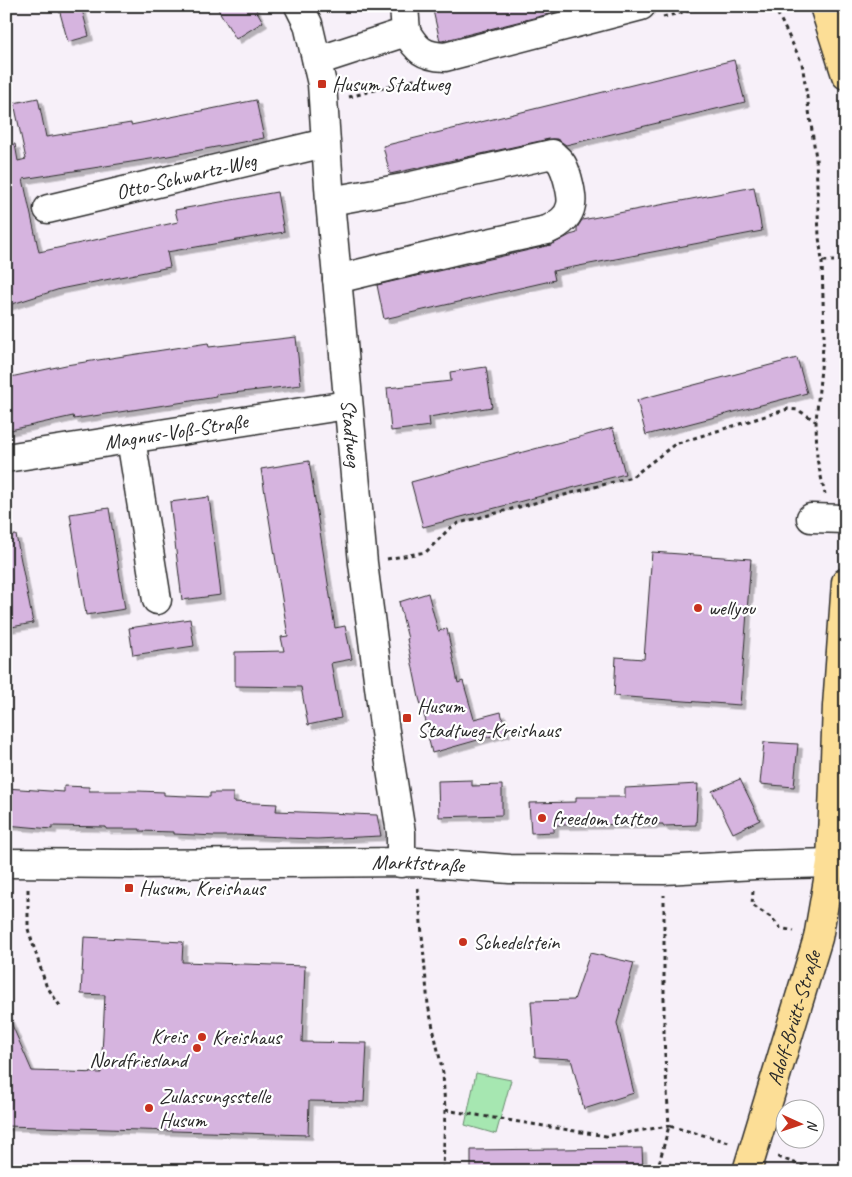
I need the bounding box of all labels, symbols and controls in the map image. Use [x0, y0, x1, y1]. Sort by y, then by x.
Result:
place label: Husum Stadtweg [332, 71, 452, 97]
marker: Husum Stadtweg [316, 78, 328, 90]
street label: Otto-Schwartz-Weg [113, 146, 260, 205]
street label: Stadtweg [335, 398, 367, 469]
street label: Magnus-Voß-Straße [102, 407, 252, 456]
place label: wellyou [708, 595, 756, 621]
marker: wellyou [692, 602, 704, 614]
place label: Husum Stadtweg-Kreishaus [417, 693, 562, 743]
marker: Husum Stadtweg-Kreishaus [401, 712, 413, 724]
place label: freedom tattoo [552, 805, 658, 831]
marker: freedom tattoo [536, 812, 548, 824]
street label: Marktstraße [372, 849, 467, 879]
place label: Husum, Kreishaus [139, 875, 266, 901]
marker: Husum, Kreishaus [123, 882, 135, 894]
place label: Schedelstein [473, 929, 560, 955]
marker: Schedelstein [457, 936, 469, 948]
street label: Adolf-Brütt-Straße [761, 945, 827, 1088]
place label: Kreis Nordfriesland [89, 1023, 191, 1073]
place label: Kreishaus [212, 1024, 283, 1050]
marker: Kreishaus [196, 1031, 208, 1043]
marker: Kreis Nordfriesland [191, 1042, 203, 1054]
place label: Zulassungsstelle Husum [159, 1083, 271, 1133]
north arrow [774, 1100, 824, 1150]
marker: Zulassungsstelle Husum [143, 1102, 155, 1114]
text: N [804, 1120, 821, 1132]

